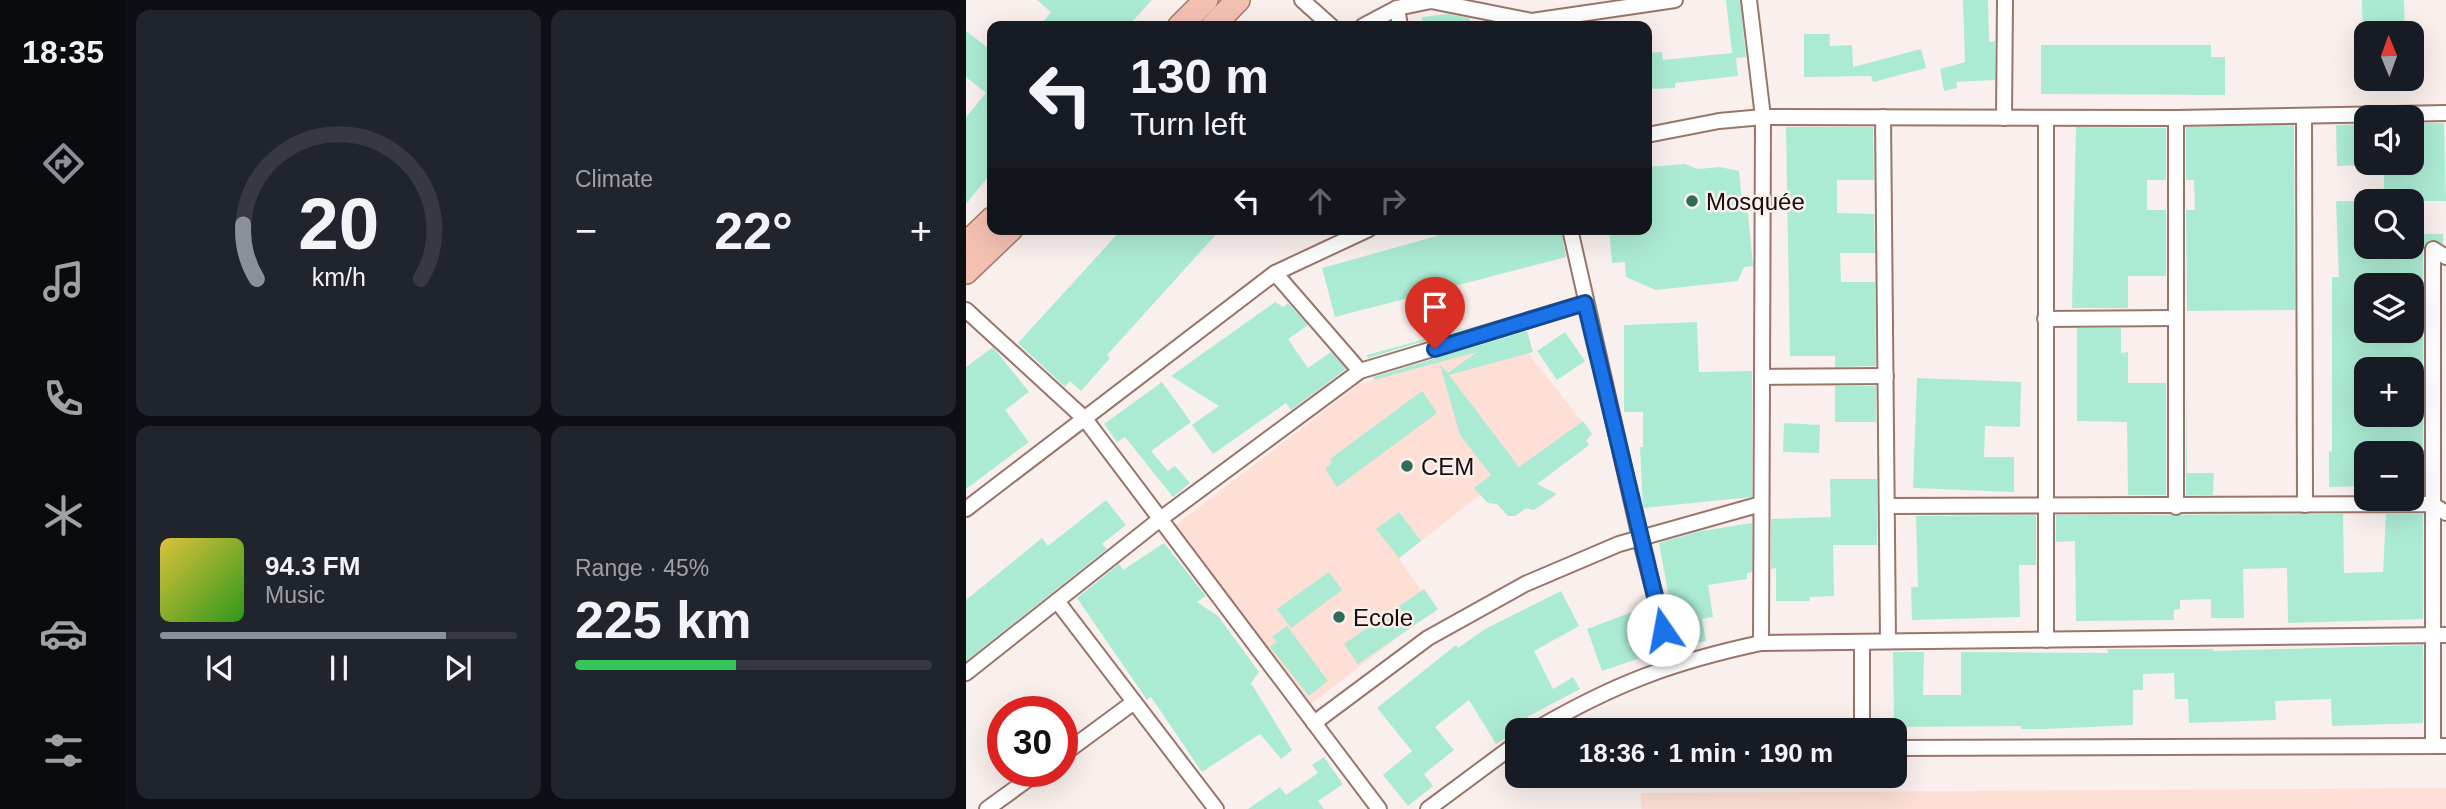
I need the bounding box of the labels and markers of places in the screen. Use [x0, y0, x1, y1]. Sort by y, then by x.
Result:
place label: Mosquée [1706, 188, 1805, 215]
marker: Mosquée [1684, 193, 1700, 209]
pin [1405, 277, 1465, 349]
place label: CEM [1421, 453, 1474, 480]
marker: CEM [1399, 458, 1415, 474]
place label: Ecole [1353, 604, 1413, 631]
marker: Ecole [1331, 609, 1347, 625]

